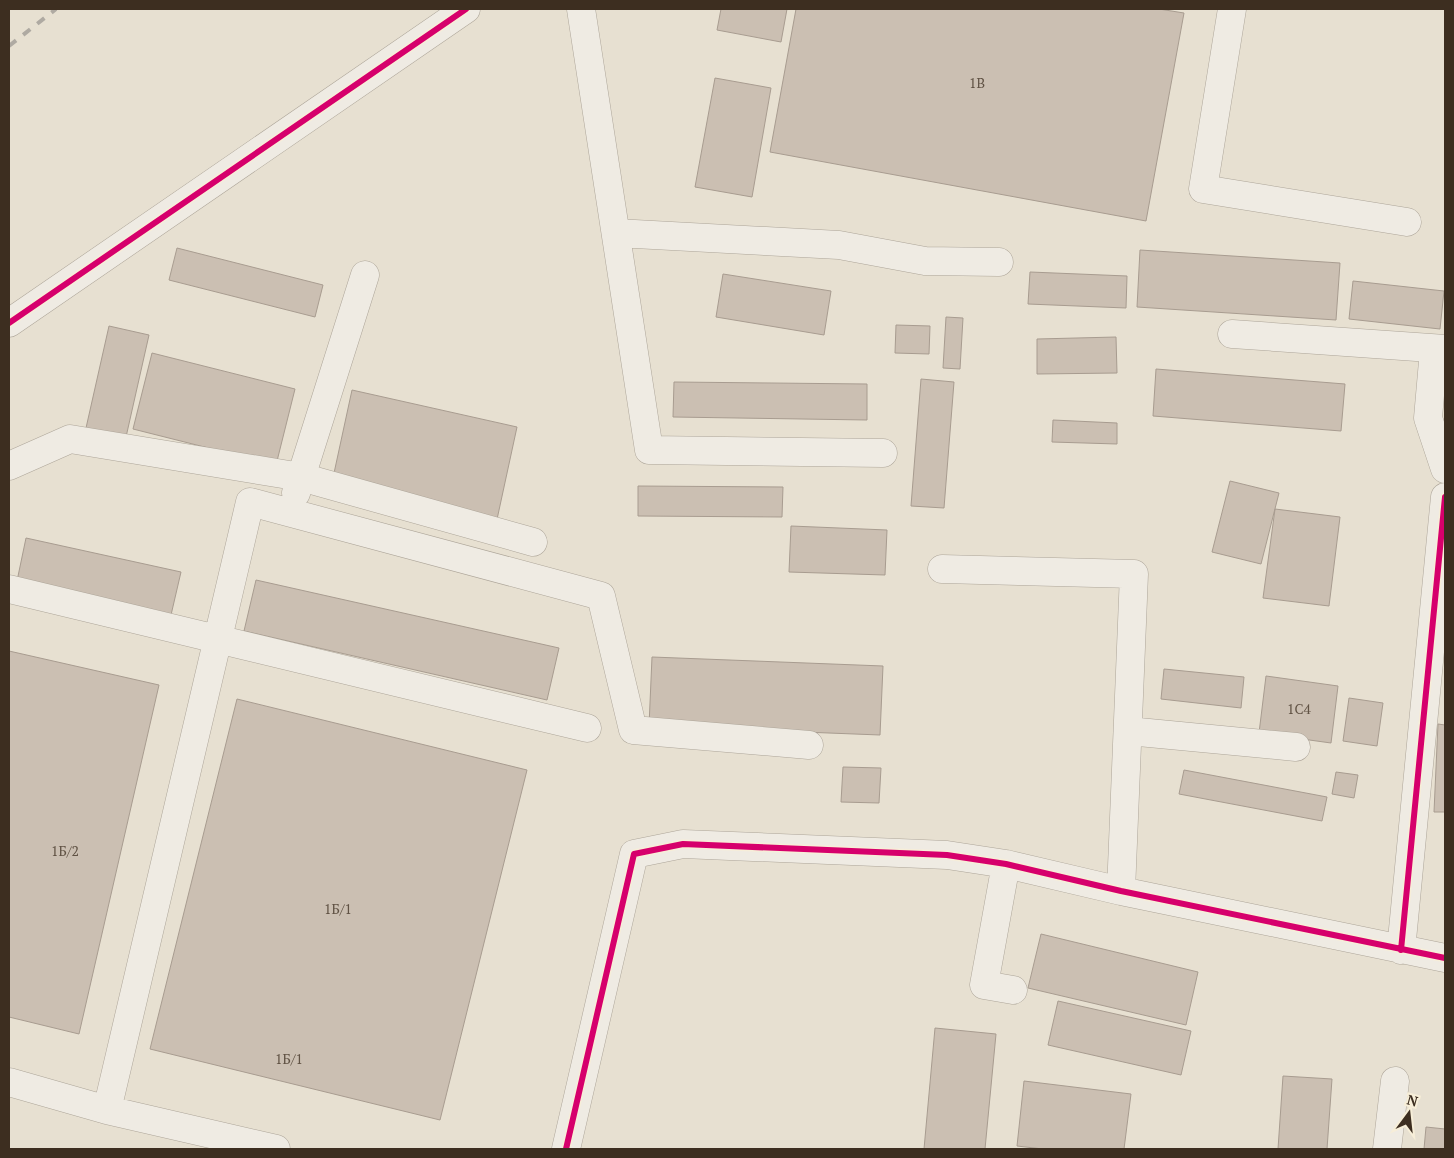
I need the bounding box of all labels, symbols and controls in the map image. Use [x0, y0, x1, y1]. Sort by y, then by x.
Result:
house number: 1В [969, 73, 985, 92]
house number: 1С4 [1287, 699, 1312, 718]
house number: 1Б/2 [51, 841, 79, 860]
house number: 1Б/1 [324, 899, 352, 918]
house number: 1Б/1 [275, 1049, 303, 1068]
north arrow [1384, 1088, 1434, 1138]
text: N [1405, 1089, 1420, 1111]

